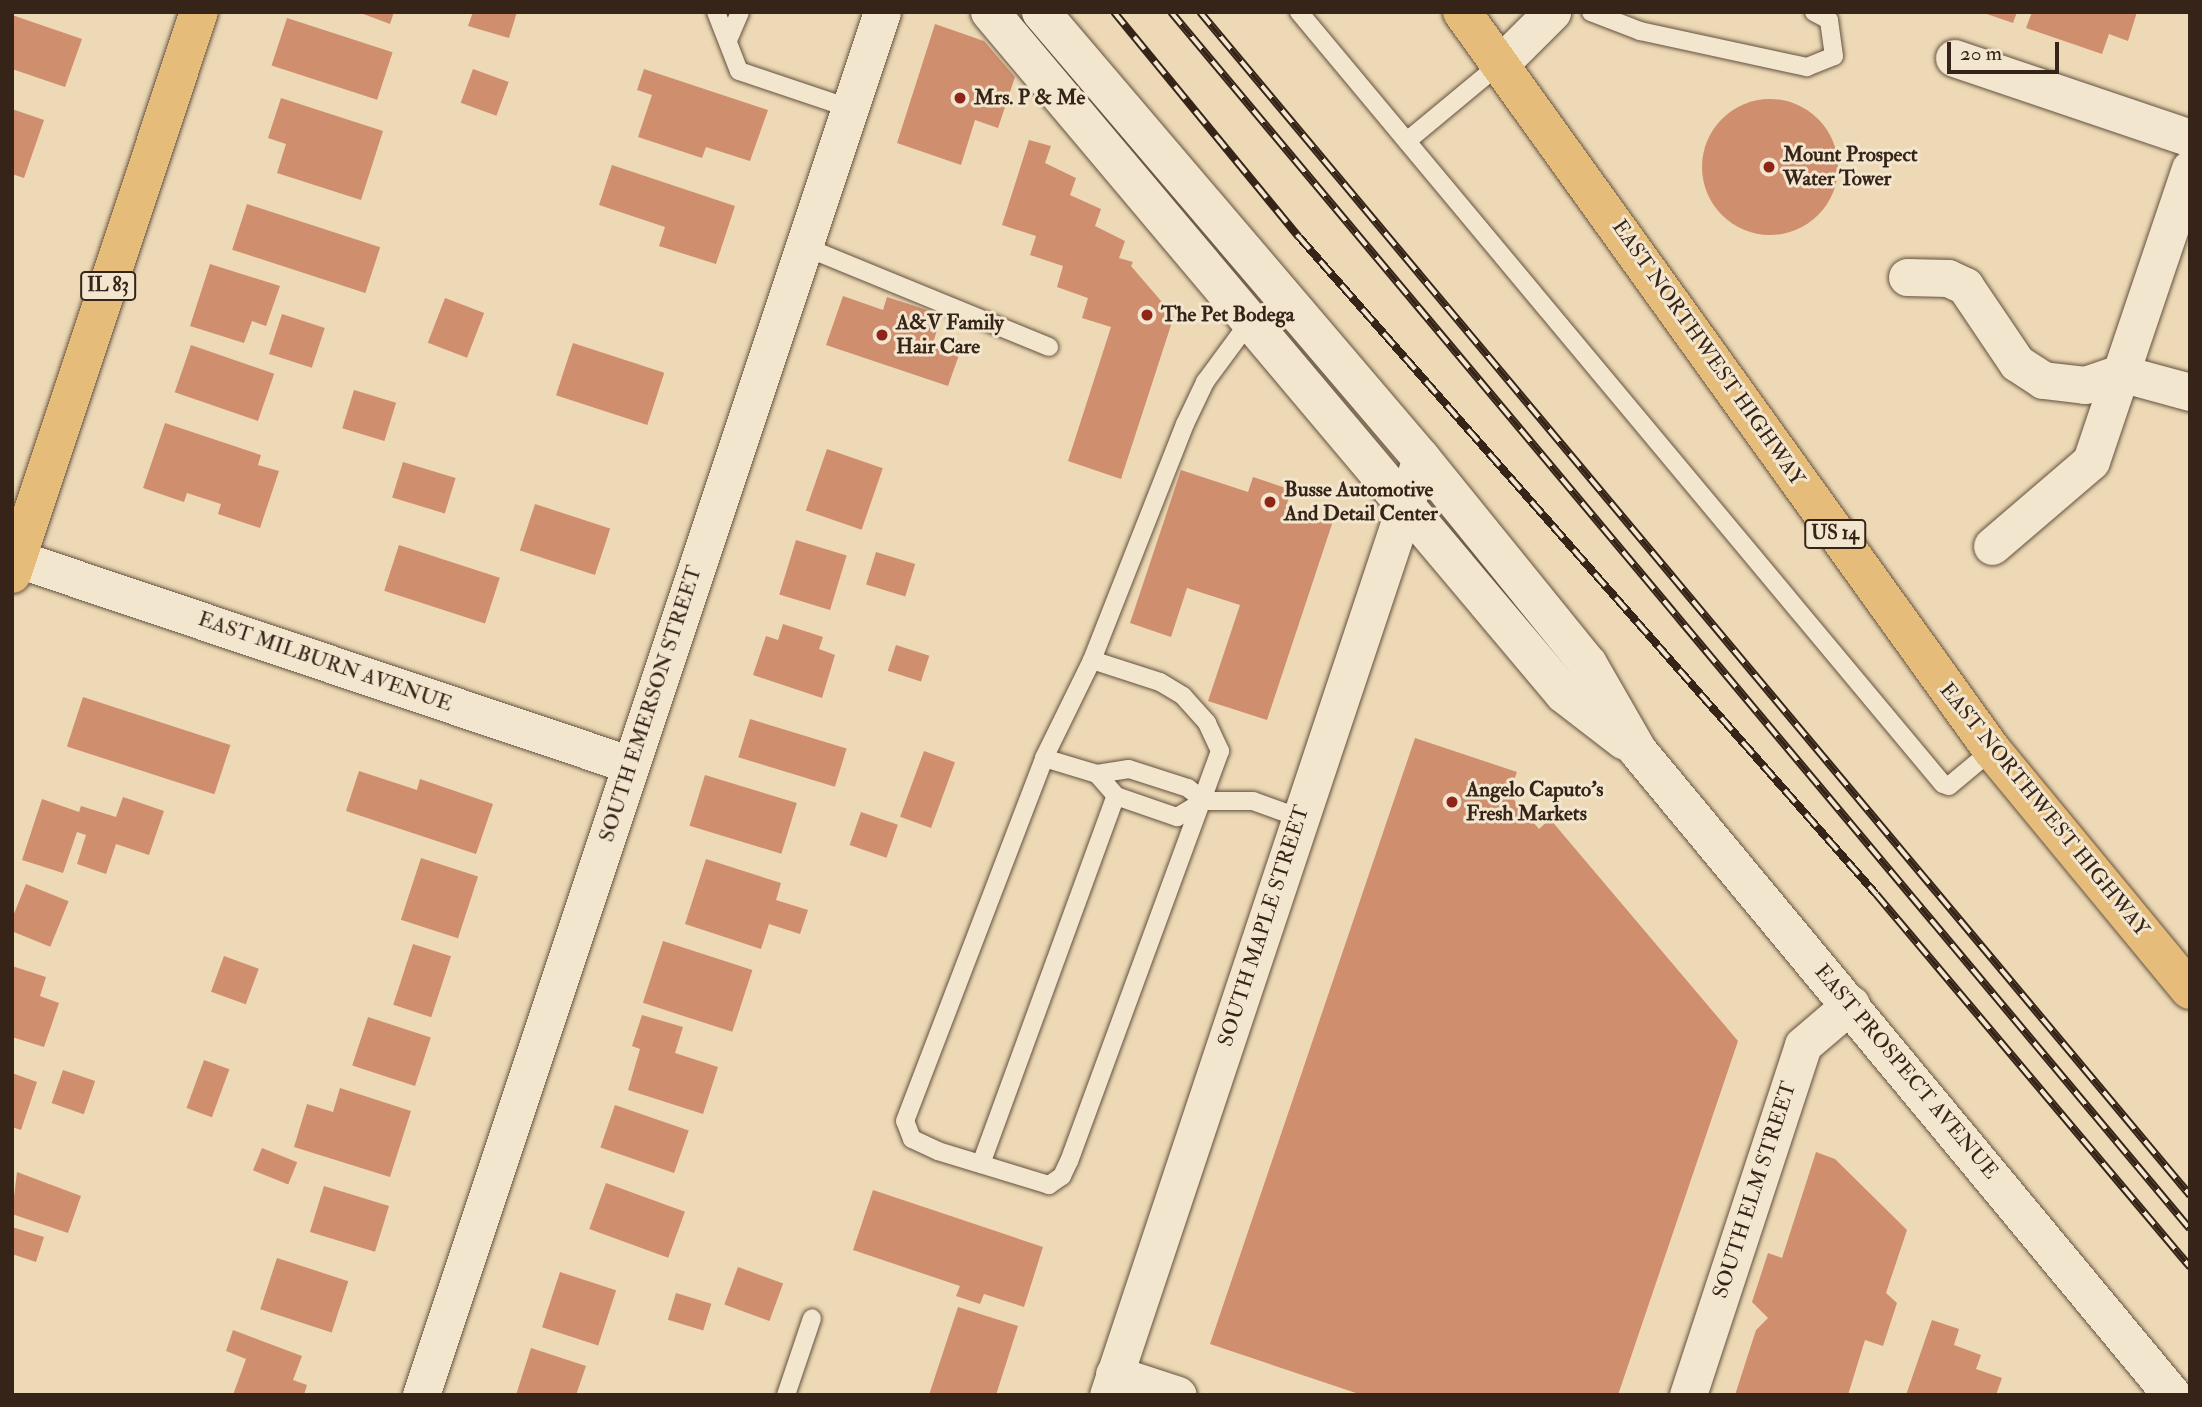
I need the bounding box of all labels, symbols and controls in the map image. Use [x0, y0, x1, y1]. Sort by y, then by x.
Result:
scale bar [1950, 28, 2062, 72]
text: 20 m [1960, 40, 2002, 67]
place label: Mrs. P & Me [974, 85, 1085, 111]
marker: Mrs. P & Me [952, 90, 968, 106]
place label: Mount Prospect Water Tower [1783, 142, 1918, 192]
marker: Mount Prospect Water Tower [1761, 159, 1777, 175]
street label: EAST NORTHWEST HIGHWAY [1606, 215, 1810, 491]
road number: IL 83 [80, 270, 136, 302]
place label: The Pet Bodega [1161, 302, 1294, 328]
marker: The Pet Bodega [1139, 307, 1155, 323]
place label: A&V Family Hair Care [896, 310, 1004, 360]
marker: A&V Family Hair Care [874, 327, 890, 343]
place label: Busse Automotive And Detail Center [1284, 477, 1438, 527]
marker: Busse Automotive And Detail Center [1262, 494, 1278, 510]
road number: US 14 [1804, 519, 1867, 550]
street label: SOUTH EMERSON STREET [594, 563, 708, 845]
street label: EAST MILBURN AVENUE [195, 607, 455, 717]
street label: EAST NORTHWEST HIGHWAY [1934, 678, 2154, 942]
place label: Angelo Caputo's Fresh Markets [1466, 777, 1603, 827]
marker: Angelo Caputo's Fresh Markets [1444, 794, 1460, 810]
street label: SOUTH MAPLE STREET [1213, 802, 1315, 1050]
street label: EAST PROSPECT AVENUE [1809, 960, 2003, 1184]
street label: SOUTH ELM STREET [1708, 1078, 1802, 1302]

